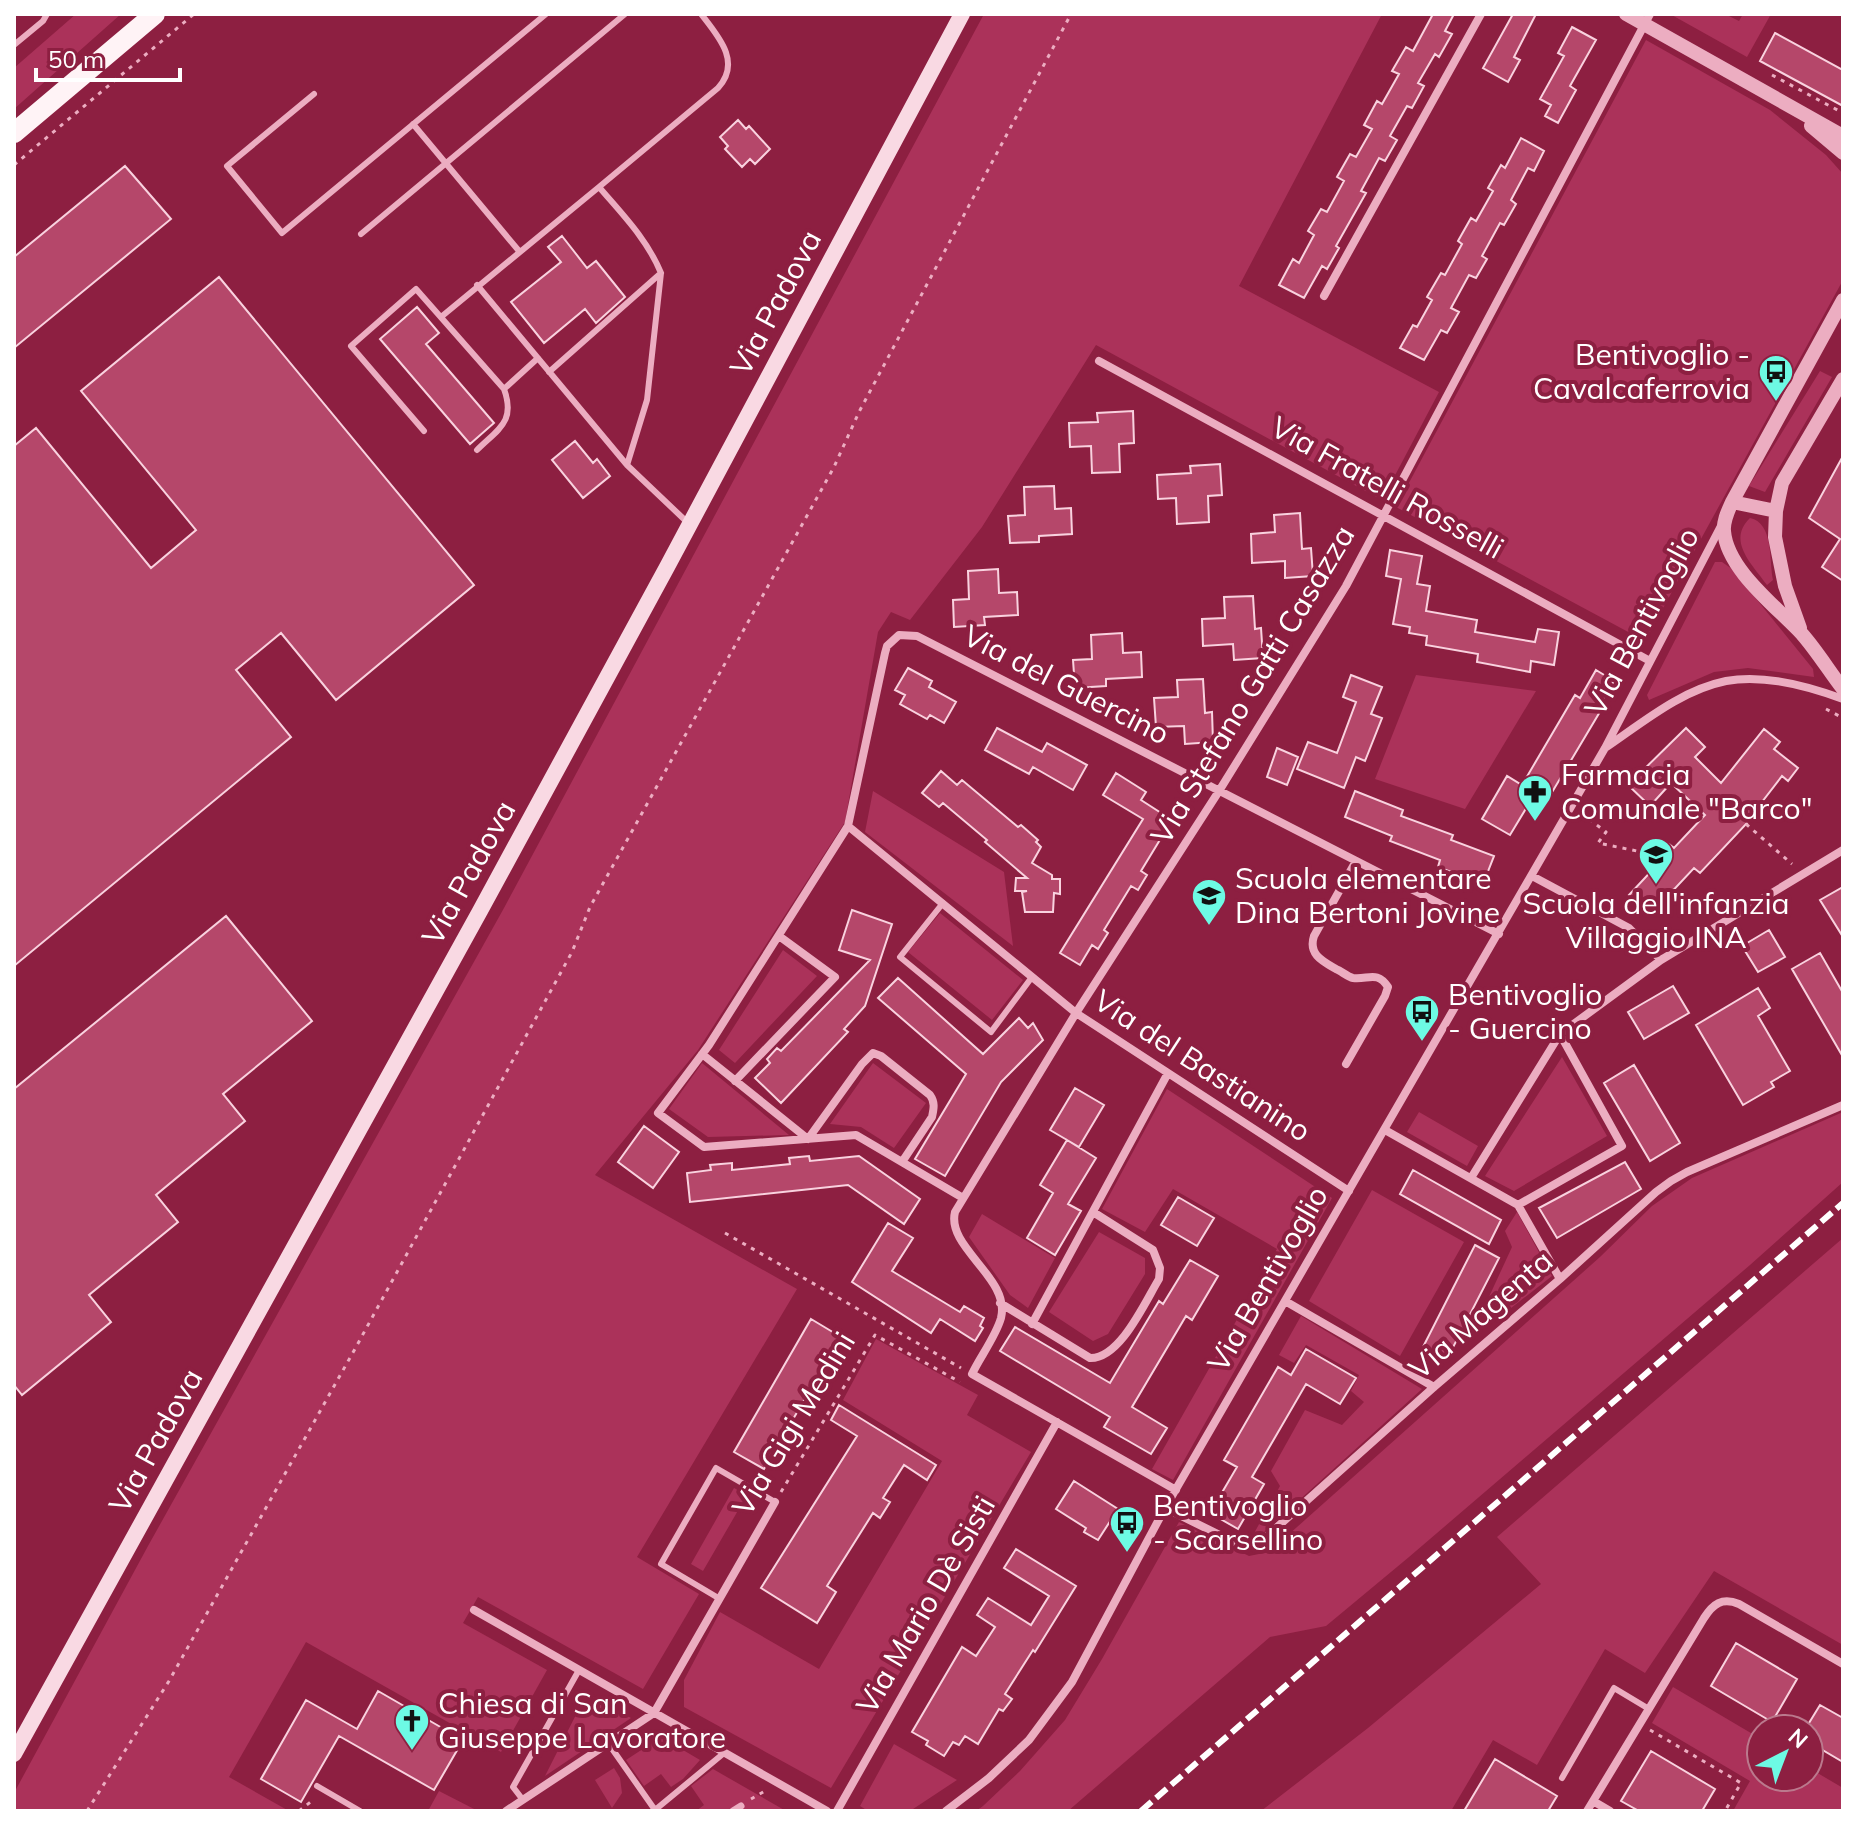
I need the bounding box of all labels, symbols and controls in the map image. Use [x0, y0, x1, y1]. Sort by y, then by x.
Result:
scale bar [36, 32, 180, 82]
text: 50 m [48, 44, 104, 74]
street label: Via Padova [721, 223, 829, 382]
place label: Bentivoglio - Cavalcaferrovia [1533, 335, 1750, 407]
bus stop icon: Bentivoglio - Cavalcaferrovia [1757, 353, 1795, 403]
street label: Via Fratelli Rosselli [1264, 407, 1510, 567]
street label: Via Stefano Gatti Casazza [1142, 518, 1362, 851]
street label: Via Bentivoglio [1575, 521, 1707, 722]
street label: Via del Guercino [957, 616, 1176, 752]
place label: Farmacia Comunale "Barco" [1561, 755, 1812, 827]
pharmacy icon: Farmacia Comunale "Barco" [1516, 773, 1554, 823]
street label: Via Padova [413, 794, 523, 951]
school or university icon: Scuola dell'infanzia Villaggio INA [1637, 836, 1675, 886]
place label: Scuola elementare Dina Bertoni Jovine [1235, 859, 1500, 931]
school or university icon: Scuola elementare Dina Bertoni Jovine [1190, 877, 1228, 927]
place label: Scuola dell'infanzia Villaggio INA [1522, 884, 1790, 956]
place label: Bentivoglio - Guercino [1448, 975, 1602, 1047]
street label: Via del Bastianino [1087, 981, 1318, 1150]
bus stop icon: Bentivoglio - Guercino [1403, 993, 1441, 1043]
street label: Via Bentivoglio [1199, 1179, 1336, 1378]
street label: Via Magenta [1401, 1241, 1560, 1387]
street label: Via Gigi Medini [723, 1325, 863, 1522]
street label: Via Padova [100, 1362, 210, 1519]
place label: Bentivoglio - Scarsellino [1153, 1486, 1323, 1558]
street label: Via Mario Dè Sisti [847, 1489, 1003, 1720]
bus stop icon: Bentivoglio - Scarsellino [1108, 1504, 1146, 1554]
place label: Chiesa di San Giuseppe Lavoratore [438, 1684, 726, 1756]
church icon: Chiesa di San Giuseppe Lavoratore [393, 1702, 431, 1752]
north arrow [1745, 1713, 1825, 1793]
text: N [1783, 1722, 1814, 1754]

